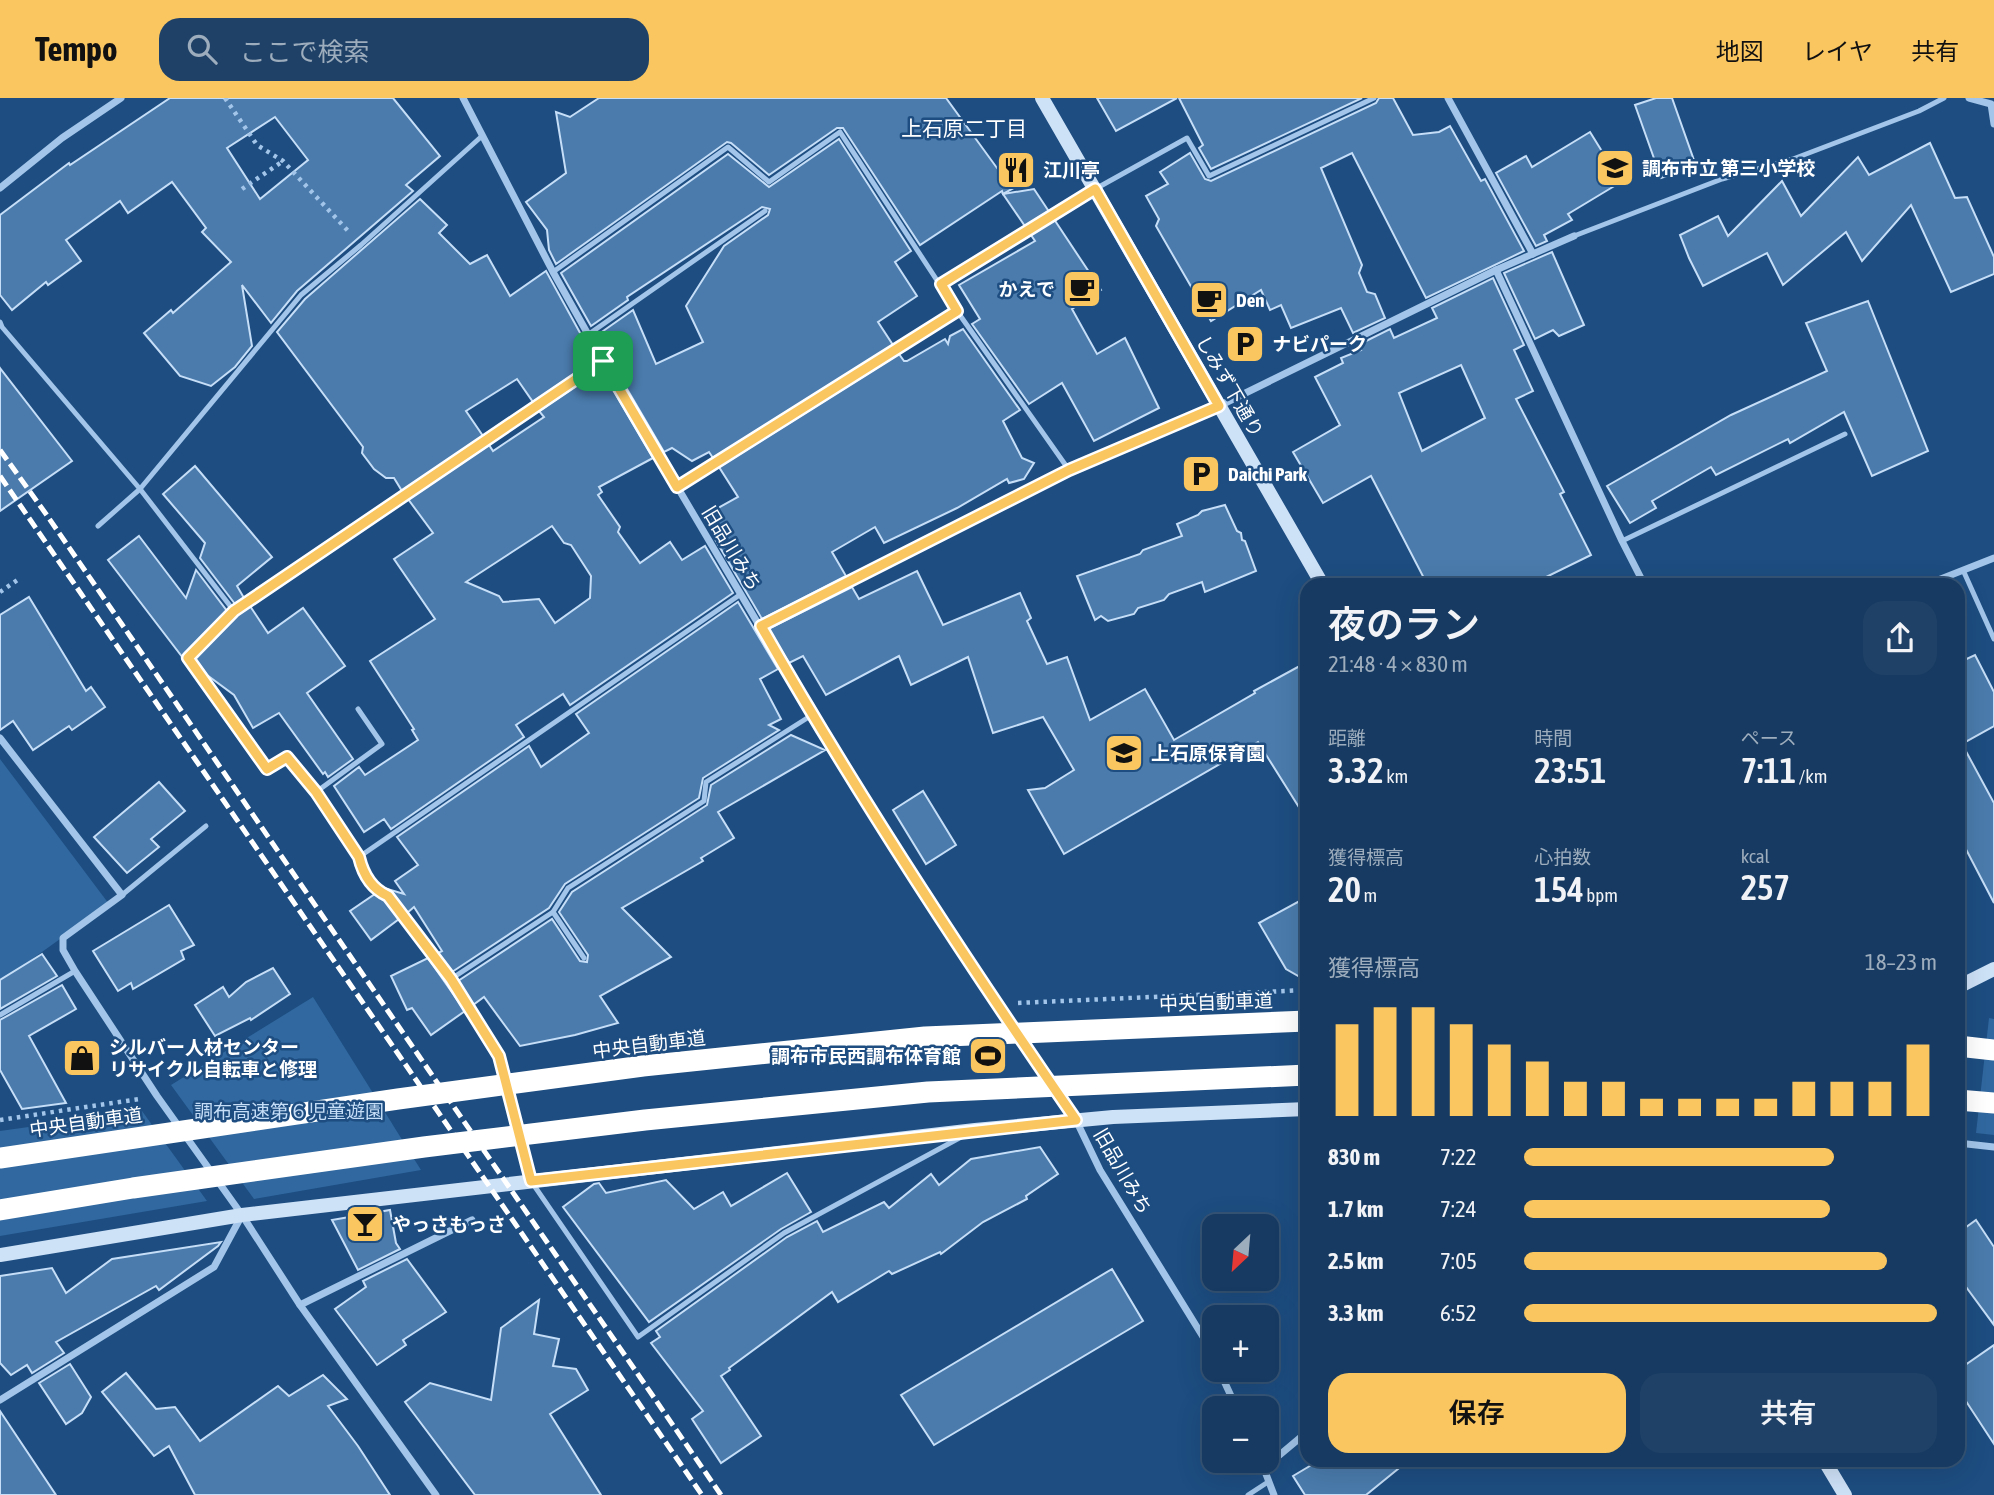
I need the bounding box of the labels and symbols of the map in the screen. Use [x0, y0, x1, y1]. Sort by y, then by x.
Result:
district label: 上石原二丁目 [901, 116, 1027, 140]
school or university icon: 調布市立 第三小学校 [1594, 147, 1636, 189]
restaurant icon: 江川亭 [995, 149, 1037, 191]
place label: 調布市立 第三小学校 [1642, 157, 1816, 179]
place label: 江川亭 [1043, 159, 1100, 181]
cafe icon: かえで [1061, 268, 1103, 310]
place label: かえで [999, 278, 1055, 300]
cafe icon: Den [1188, 279, 1230, 321]
place label: Den [1236, 289, 1264, 311]
parking icon: ナビパーク [1224, 323, 1266, 365]
pin [573, 331, 633, 391]
street label: しみず下通り [1192, 331, 1268, 441]
place label: ナビパーク [1272, 333, 1367, 355]
parking icon: Daichi Park [1180, 453, 1222, 495]
place label: Daichi Park [1228, 463, 1307, 485]
street label: 旧品川みち [698, 502, 766, 594]
school or university icon: 上石原保育園 [1103, 732, 1145, 774]
place label: 上石原保育園 [1151, 742, 1265, 764]
street label: 中央自動車道 [1159, 989, 1273, 1015]
street label: 中央自動車道 [591, 1026, 707, 1062]
sports icon: 調布市民西調布体育館 [967, 1035, 1009, 1077]
place label: シルバー人材センター リサイクル自転車と修理 [109, 1036, 317, 1080]
shop icon: シルバー人材センター リサイクル自転車と修理 [61, 1037, 103, 1079]
place label: 調布市民西調布体育館 [771, 1045, 961, 1067]
park label: 調布高速第６児童遊園 [194, 1100, 384, 1122]
street label: 中央自動車道 [28, 1103, 144, 1141]
street label: 旧品川みち [1090, 1124, 1156, 1218]
bar icon: やっさもっさ [344, 1203, 386, 1245]
place label: やっさもっさ [392, 1213, 506, 1235]
north arrow [1202, 1214, 1279, 1292]

